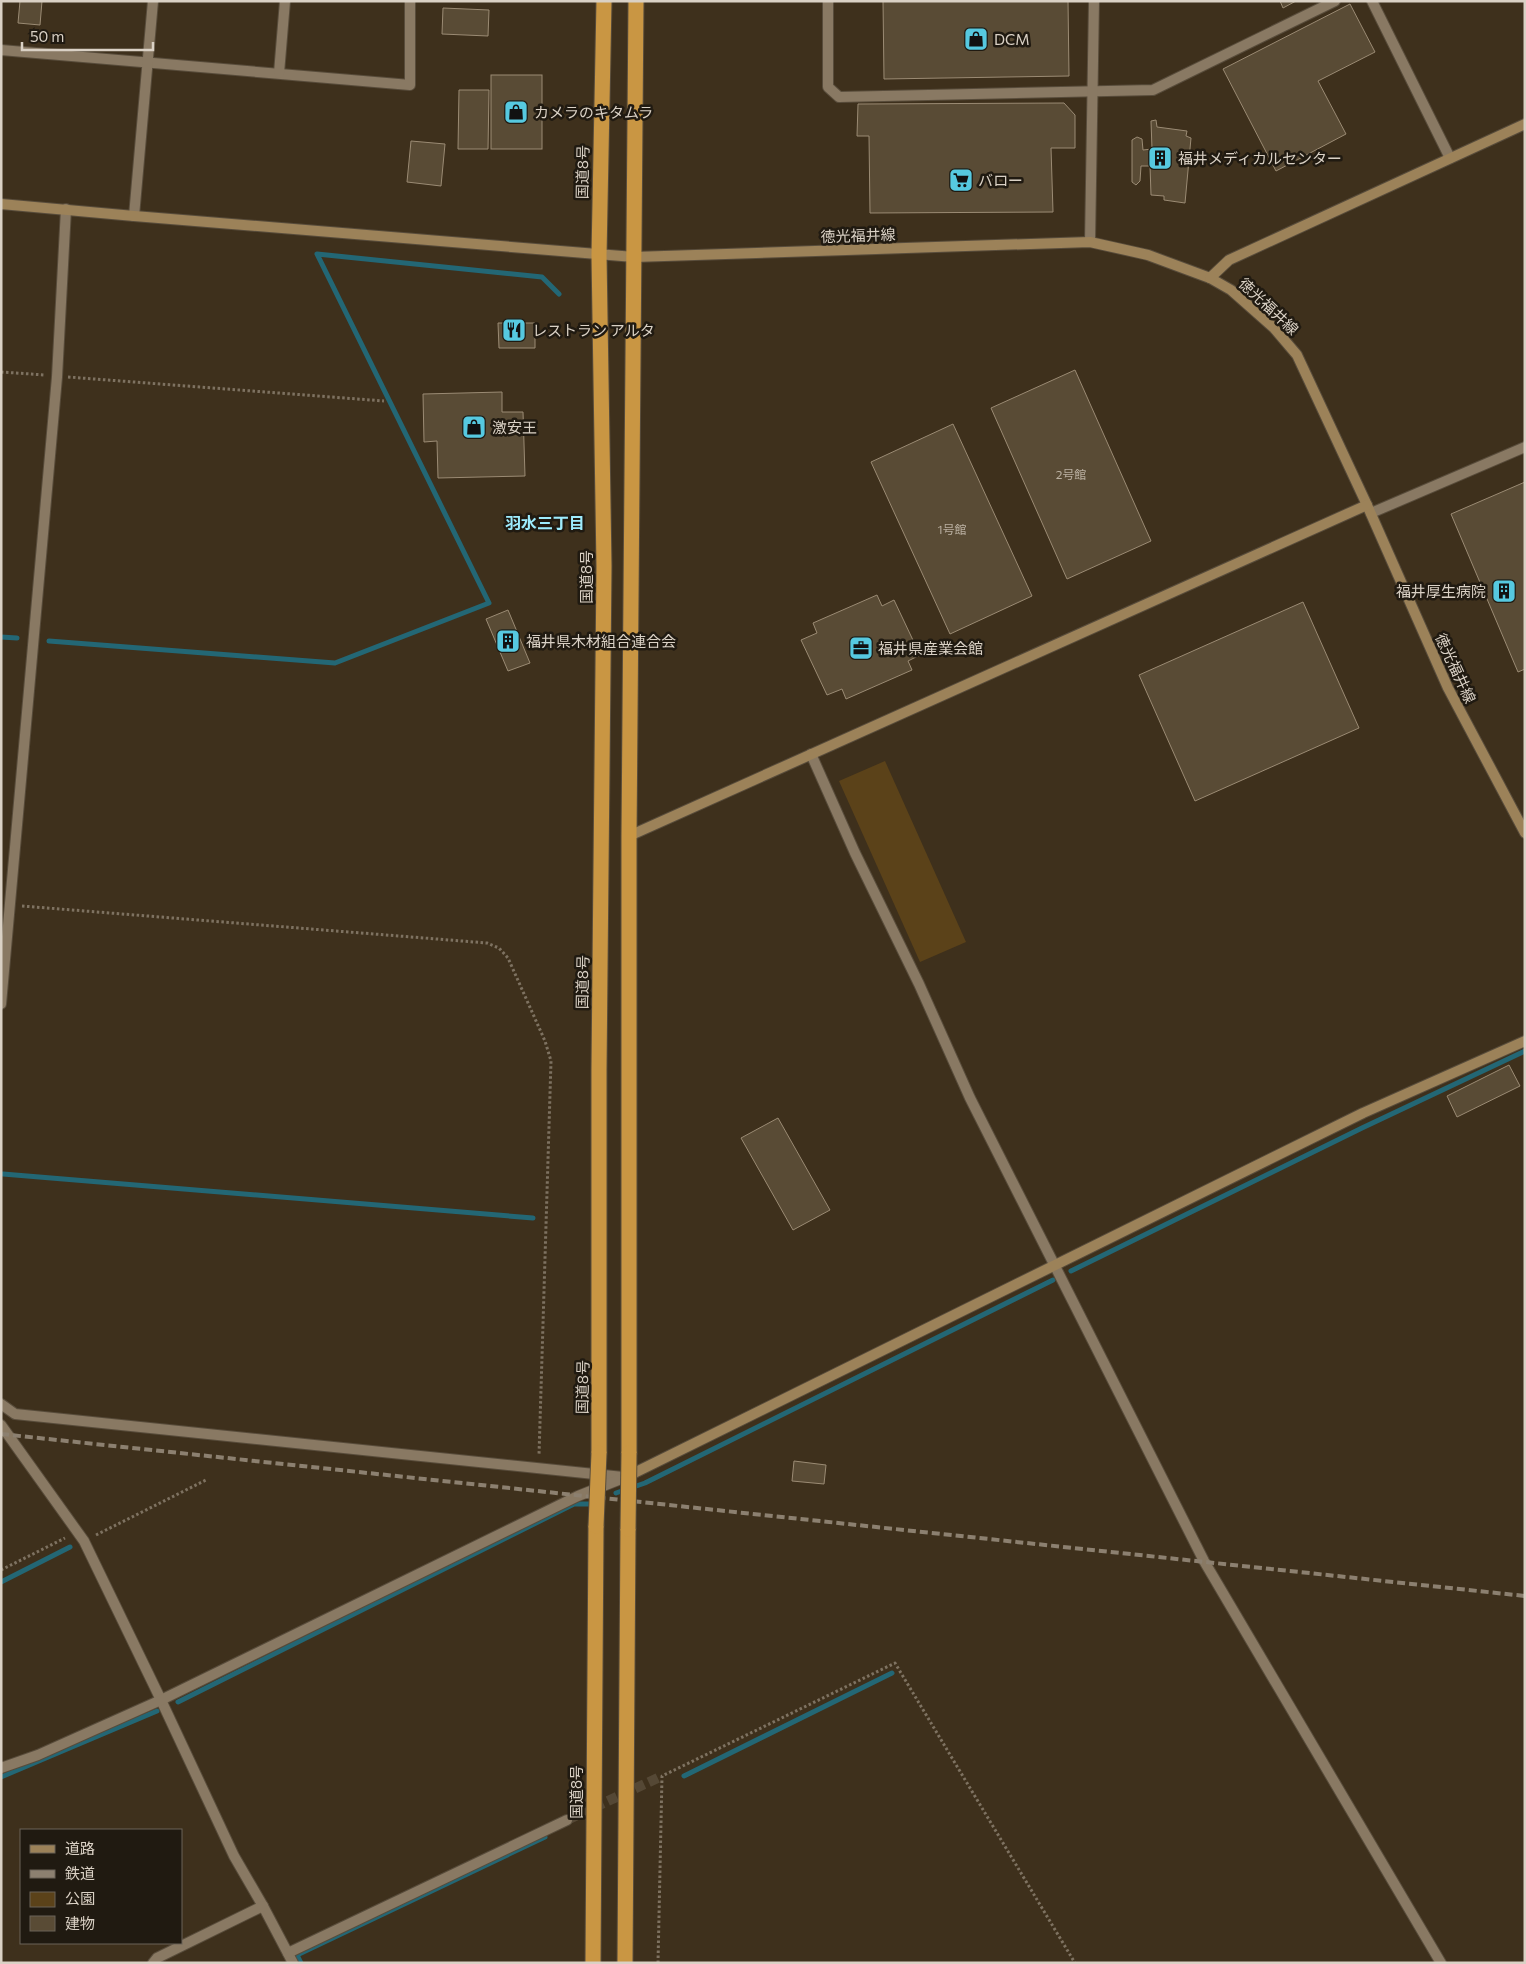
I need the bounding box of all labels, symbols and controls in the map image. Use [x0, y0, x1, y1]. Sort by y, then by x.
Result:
scale bar [22, 20, 154, 52]
shop icon: DCM [963, 26, 989, 52]
text: 50 m [30, 27, 64, 45]
place label: DCM [994, 30, 1030, 48]
shop icon: カメラのキタムラ [503, 99, 529, 125]
place label: カメラのキタムラ [534, 103, 653, 121]
street label: 国道8号 [573, 145, 591, 199]
building icon: 福井メディカルセンター [1147, 145, 1173, 171]
place label: 福井メディカルセンター [1178, 149, 1342, 167]
supermarket icon: バロー [948, 167, 974, 193]
place label: バロー [978, 171, 1023, 189]
street label: 徳光福井線 [820, 225, 896, 245]
street label: 徳光福井線 [1235, 274, 1303, 338]
restaurant icon: レストラン アルタ [501, 317, 527, 343]
place label: レストラン アルタ [532, 321, 655, 339]
shop icon: 激安王 [461, 414, 487, 440]
place label: 激安王 [492, 418, 537, 436]
house number: 2号館 [1056, 467, 1086, 481]
district label: 羽水三丁目 [505, 513, 585, 532]
house number: 1号館 [937, 522, 967, 536]
street label: 国道8号 [577, 550, 595, 604]
building icon: 福井厚生病院 [1491, 578, 1517, 604]
place label: 福井厚生病院 [1396, 582, 1486, 600]
building icon: 福井県木材組合連合会 [495, 628, 521, 654]
street label: 徳光福井線 [1432, 630, 1480, 706]
place label: 福井県木材組合連合会 [526, 632, 676, 650]
office icon: 福井県産業会館 [848, 635, 874, 661]
place label: 福井県産業会館 [878, 639, 983, 657]
street label: 国道8号 [573, 955, 591, 1009]
street label: 国道8号 [573, 1360, 591, 1414]
street label: 国道8号 [567, 1765, 585, 1819]
legend [20, 1829, 182, 1944]
text: 道路 [65, 1839, 95, 1857]
text: 鉄道 [65, 1864, 95, 1882]
text: 公園 [65, 1889, 95, 1907]
text: 建物 [65, 1914, 95, 1932]

